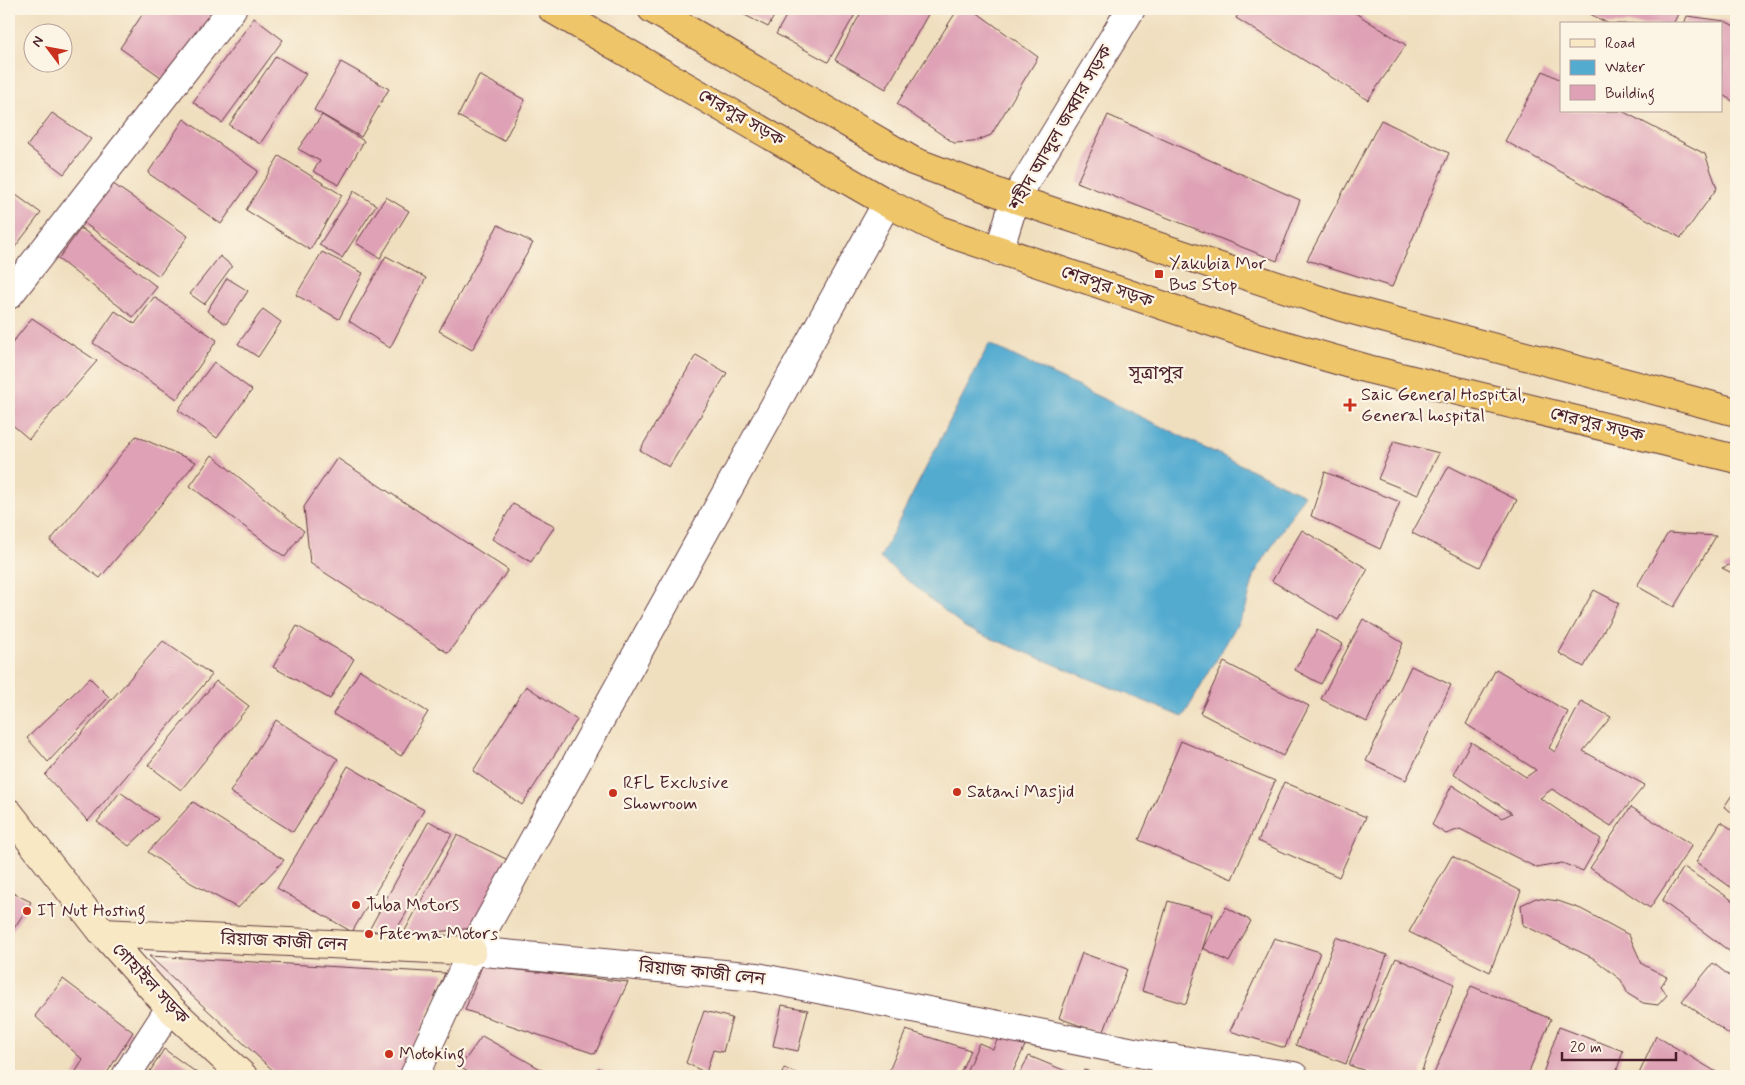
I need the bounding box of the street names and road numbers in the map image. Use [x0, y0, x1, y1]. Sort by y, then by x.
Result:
street label: শহীদ আব্দুল জব্বার সড়ক [1003, 40, 1118, 216]
street label: শেরপুর সড়ক [694, 84, 789, 153]
street label: শেরপুর সড়ক [1058, 260, 1157, 314]
street label: শেরপুর সড়ক [1548, 402, 1647, 448]
street label: রিয়াজ কাজী লেন [219, 927, 349, 957]
street label: গোহাইল সড়ক [106, 938, 194, 1030]
street label: রিয়াজ কাজী লেন [637, 954, 768, 992]

